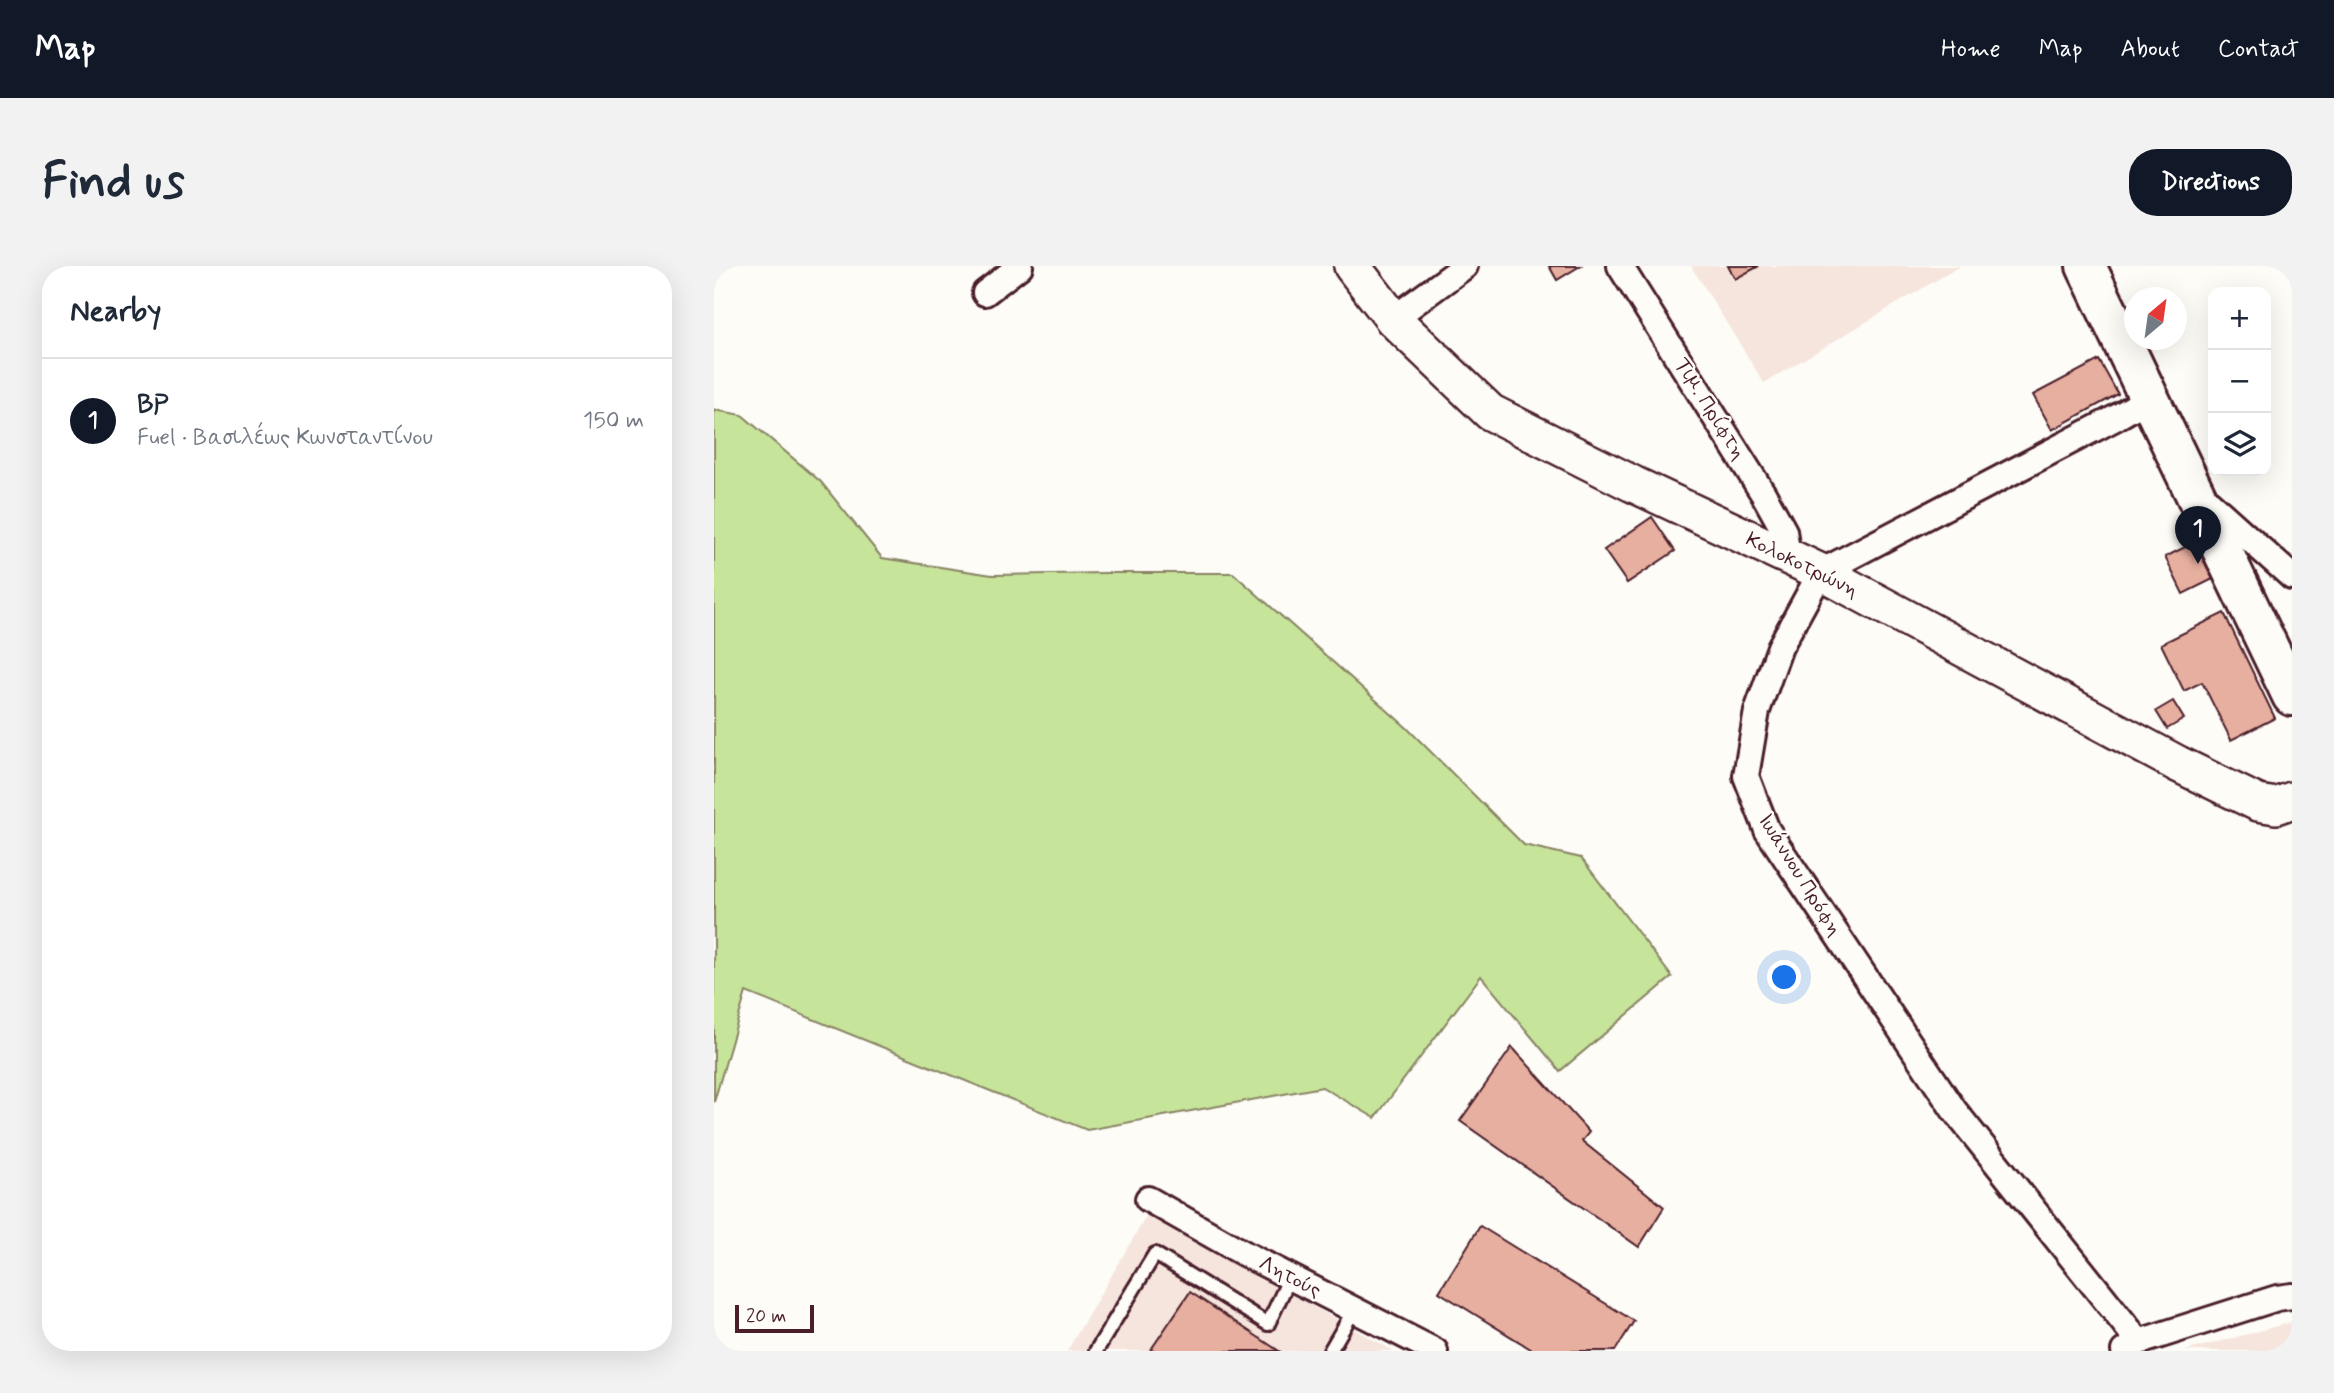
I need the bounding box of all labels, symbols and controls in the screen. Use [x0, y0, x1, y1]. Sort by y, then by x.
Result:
text: Map [35, 27, 95, 71]
text: Home [1941, 34, 2001, 65]
text: Map [2039, 34, 2083, 65]
text: About [2121, 34, 2180, 65]
text: Contact [2218, 34, 2299, 65]
button: Directions [2129, 149, 2292, 216]
text: Find us [42, 150, 185, 215]
north arrow [2124, 287, 2187, 350]
map controls [2208, 287, 2271, 476]
button: + [2208, 287, 2271, 350]
text: Nearby [70, 292, 161, 331]
button: − [2208, 350, 2271, 413]
street label: Τιμ. Πρίφτη [1668, 353, 1752, 465]
text: BP [137, 389, 168, 423]
text: 1 [88, 406, 98, 436]
text: 150 m [583, 406, 644, 436]
button: layers [2208, 413, 2271, 476]
text: Fuel · Βασιλέως Κωνσταντίνου [137, 423, 433, 453]
pin: 1 [2175, 506, 2221, 564]
street label: Κολοκοτρώνη [1741, 526, 1863, 604]
street label: Ιωάννου Πρόφη [1751, 808, 1849, 942]
your location [1767, 960, 1801, 994]
street label: Λητούς [1254, 1249, 1326, 1305]
scale bar [735, 1302, 814, 1334]
text: 20 m [746, 1304, 786, 1329]

